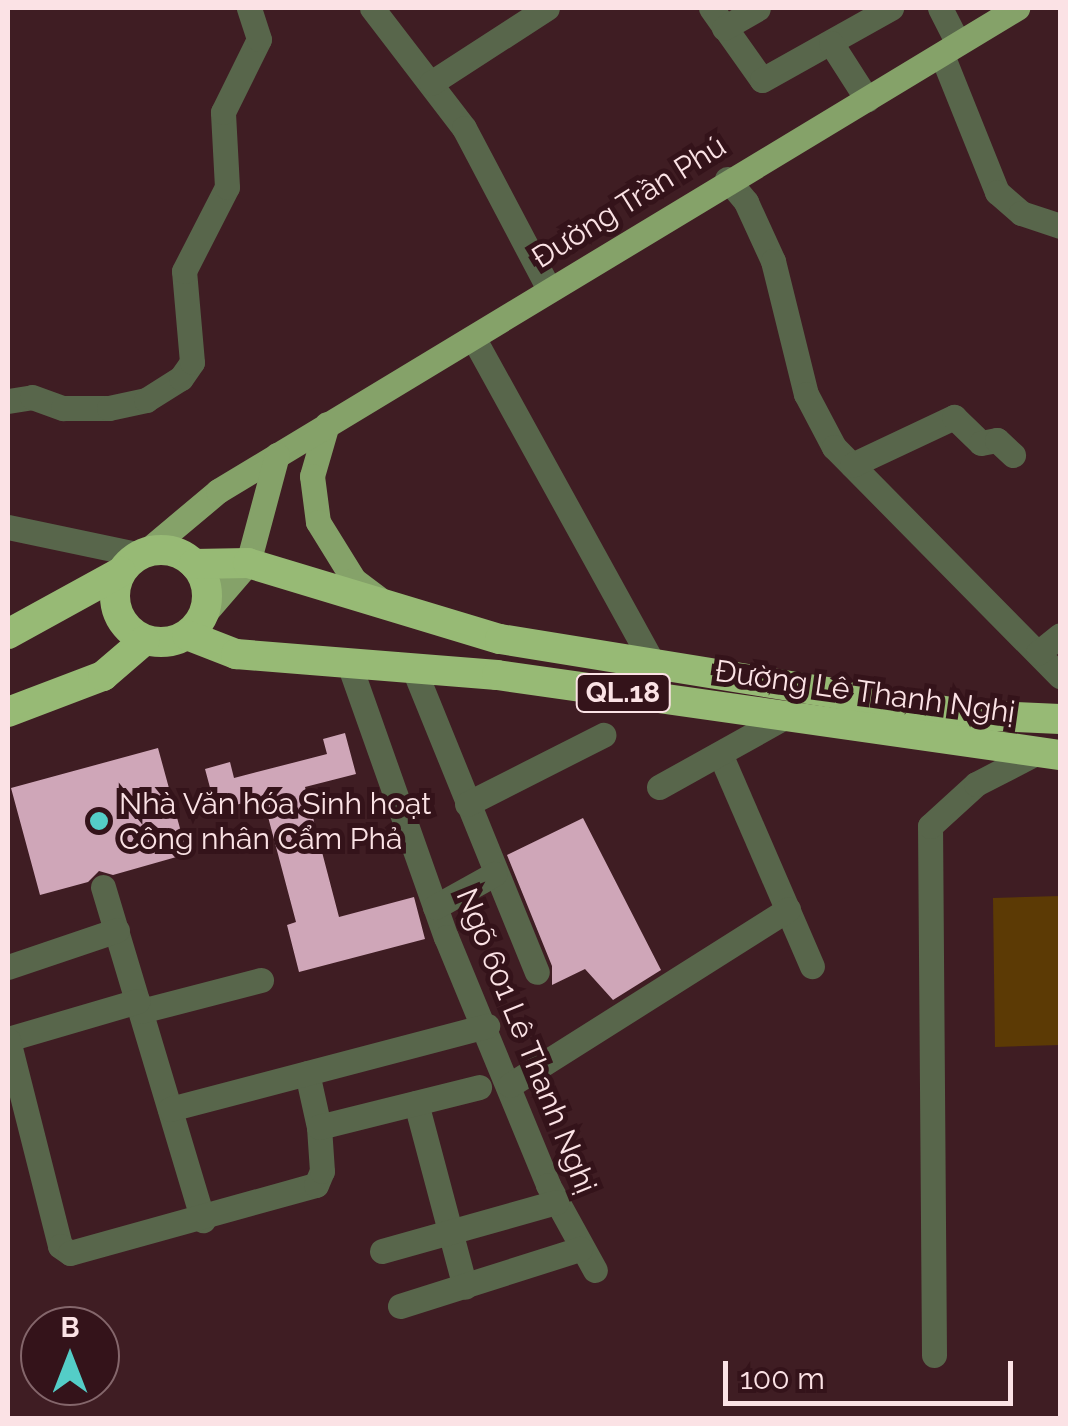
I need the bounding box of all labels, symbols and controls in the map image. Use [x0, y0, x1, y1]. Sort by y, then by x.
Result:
street label: Đường Trần Phú [525, 128, 733, 276]
street label: Đường Lê Thanh Nghị [712, 653, 1018, 731]
road number: QL.18 [576, 670, 670, 716]
place label: Nhà Văn hóa Sinh hoạt Công nhân Cẩm Phả [119, 786, 432, 856]
marker: Nhà Văn hóa Sinh hoạt Công nhân Cẩm Phả [88, 810, 110, 832]
street label: Ngõ 601 Lê Thanh Nghị [448, 883, 604, 1199]
north arrow [20, 1306, 120, 1406]
text: B [60, 1311, 80, 1344]
scale bar [728, 1341, 1018, 1403]
text: 100 m [740, 1361, 825, 1396]

